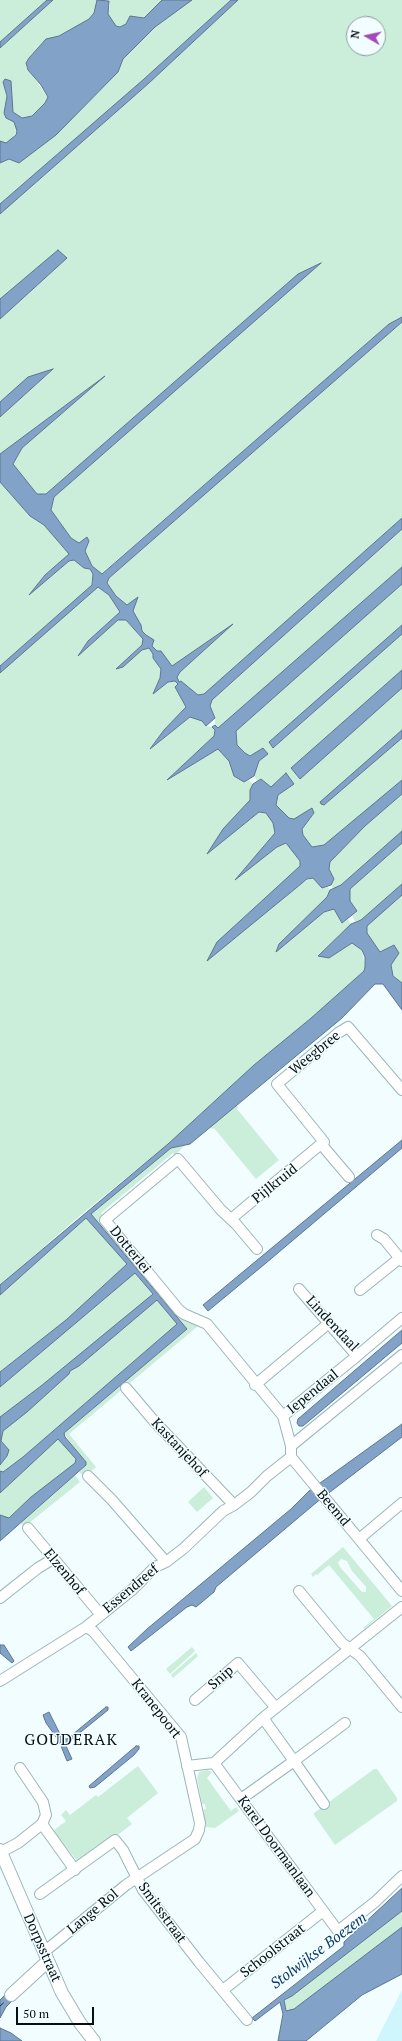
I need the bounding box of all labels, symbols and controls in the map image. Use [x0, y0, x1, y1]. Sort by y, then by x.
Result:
north arrow [346, 16, 386, 56]
text: N [348, 29, 363, 39]
street label: Weegbree [286, 1027, 344, 1079]
street label: Pijlkruid [249, 1161, 301, 1207]
street label: Dotterlei [106, 1223, 154, 1277]
street label: Lindendaal [302, 1293, 362, 1355]
street label: Iependaal [284, 1366, 342, 1418]
street label: Kastanjehof [147, 1415, 211, 1481]
street label: Beemd [313, 1486, 353, 1530]
street label: Elzenhof [40, 1545, 88, 1599]
street label: Essendreef [100, 1561, 162, 1617]
street label: Snip [205, 1662, 237, 1694]
street label: Kranepoort [128, 1676, 184, 1742]
district label: GOUDERAK [24, 1730, 118, 1750]
street label: Karel Doormanlaan [234, 1793, 318, 1901]
street label: Smitsstraat [134, 1879, 190, 1947]
street label: Lange Rol [64, 1886, 122, 1938]
water label: Stolwijkse Boezem [267, 1909, 371, 1993]
street label: Dorpsstraat [19, 1911, 65, 1985]
street label: Schoolstraat [237, 1920, 309, 1982]
scale bar [18, 1999, 96, 2025]
text: 50 m [23, 2006, 49, 2021]

